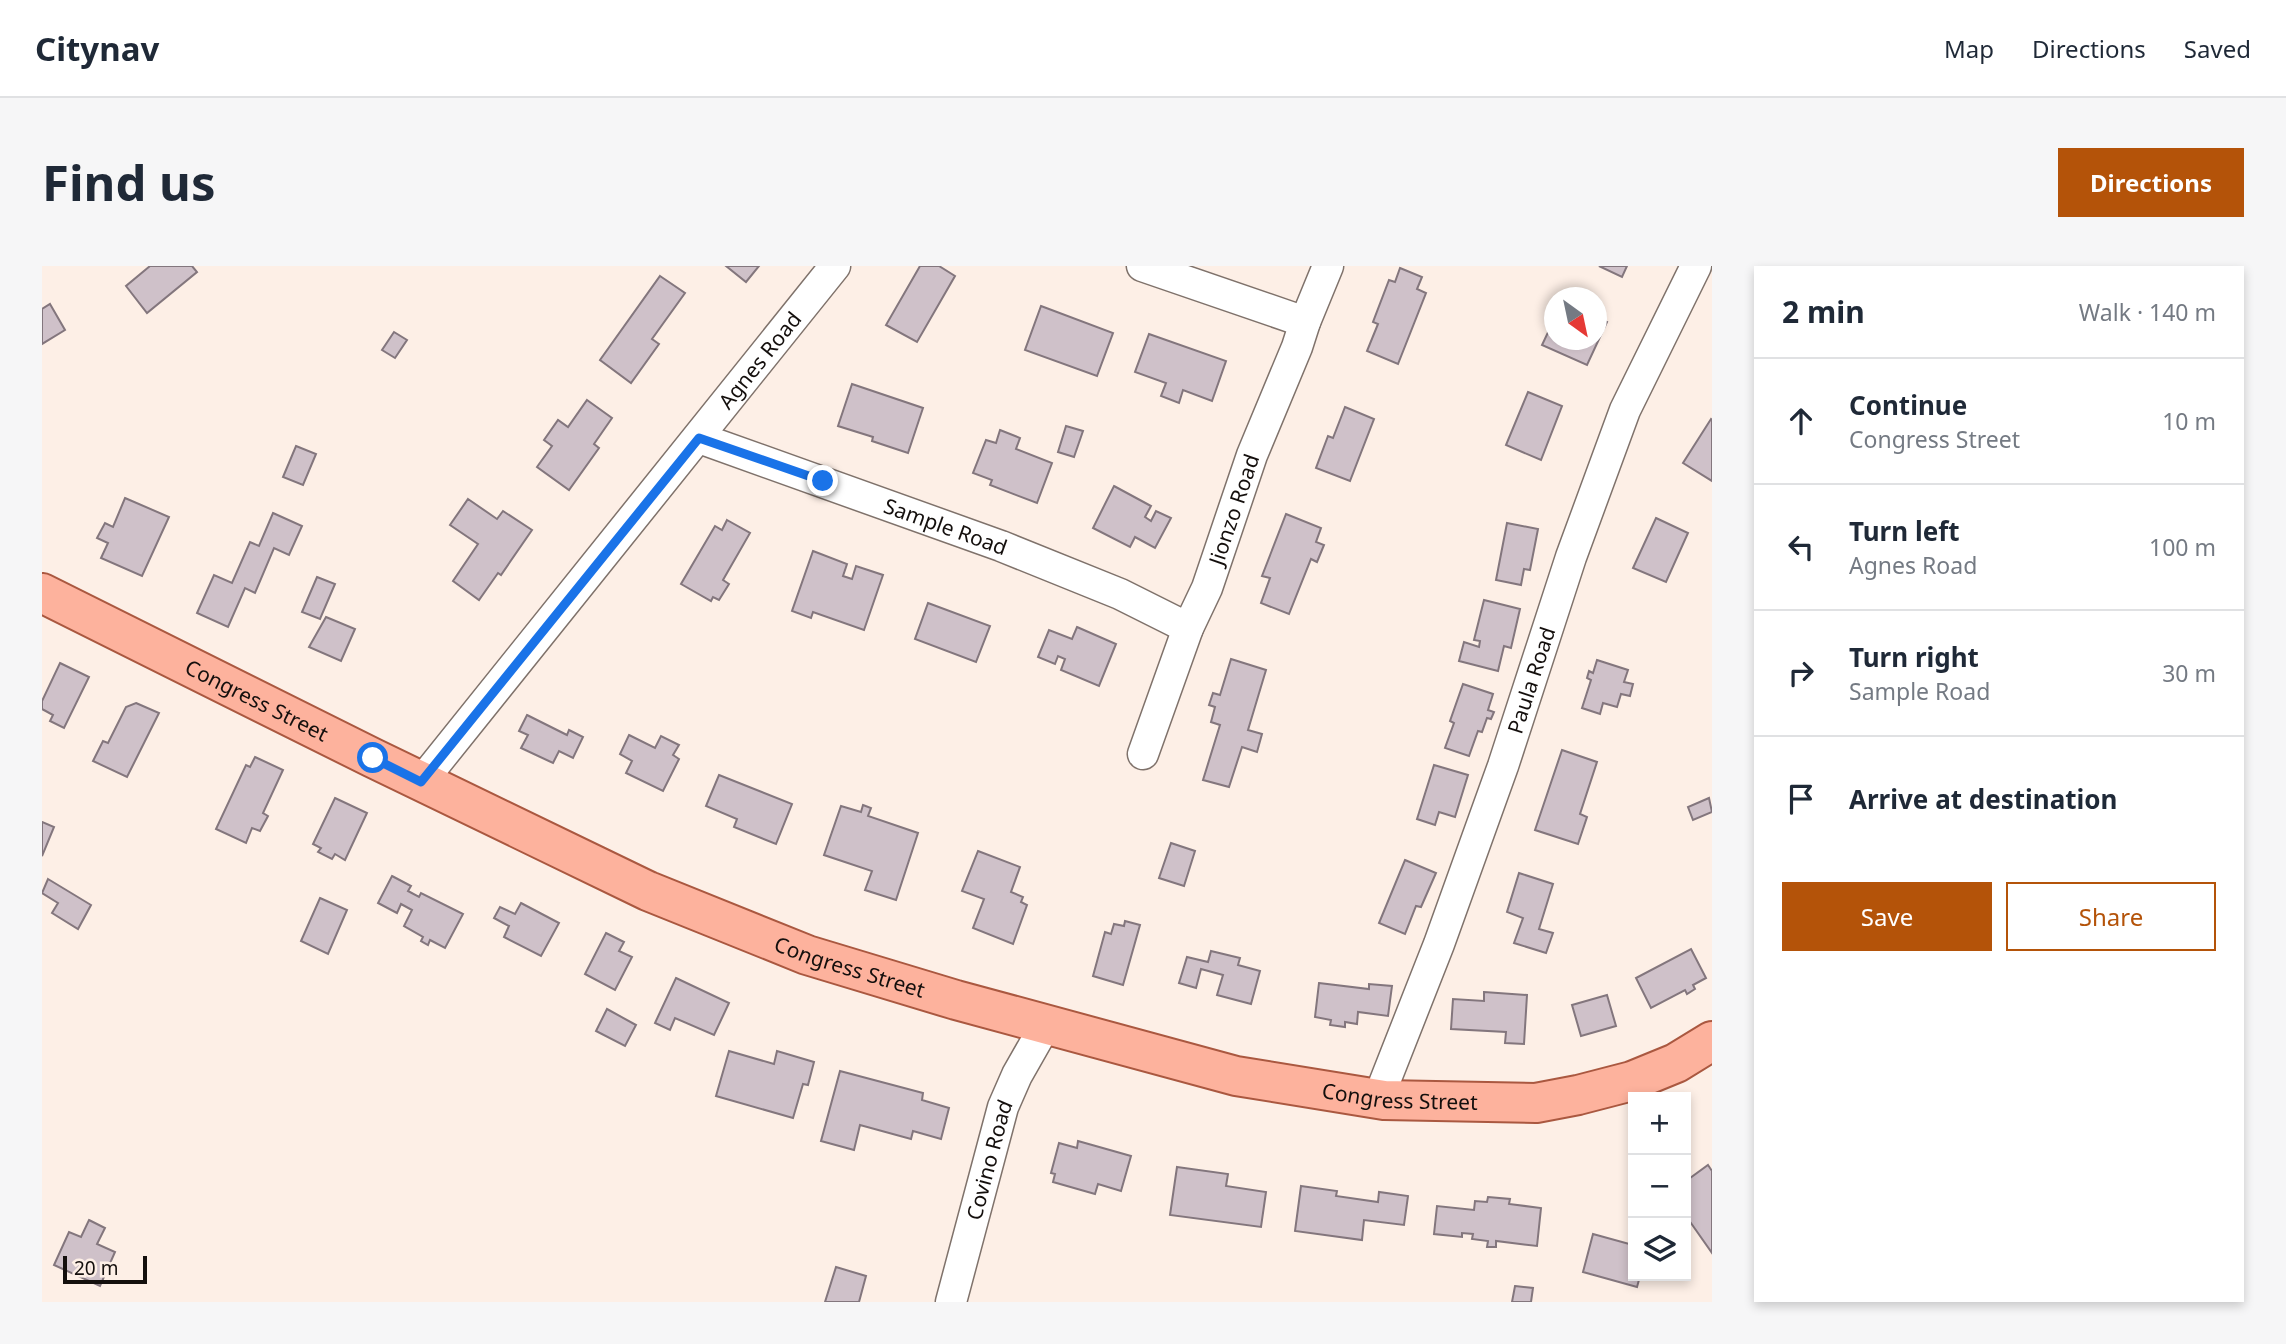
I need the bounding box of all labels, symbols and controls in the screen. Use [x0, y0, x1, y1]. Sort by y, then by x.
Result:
text: Citynav [35, 26, 159, 71]
text: Map [1944, 32, 1994, 65]
text: Directions [2032, 32, 2146, 65]
text: Saved [2184, 32, 2251, 65]
button: Directions [2058, 148, 2244, 217]
text: Find us [42, 149, 216, 215]
north arrow [1544, 287, 1607, 350]
text: 2 min [1782, 291, 1865, 332]
text: Walk · 140 m [2079, 296, 2216, 328]
street label: Agnes Road [712, 306, 807, 414]
text: Continue [1849, 387, 1967, 423]
icon: ahead [1782, 402, 1820, 440]
text: 10 m [2162, 405, 2216, 437]
text: Congress Street [1849, 423, 2020, 455]
street label: Jionzo Road [1201, 450, 1265, 570]
route end [807, 465, 838, 496]
street label: Sample Road [880, 491, 1011, 561]
text: Turn left [1849, 513, 1960, 549]
icon: left [1782, 528, 1820, 566]
text: 100 m [2149, 531, 2216, 563]
text: Agnes Road [1849, 549, 1977, 581]
street label: Paula Road [1501, 623, 1561, 737]
text: Turn right [1849, 639, 1979, 675]
street label: Congress Street [181, 653, 333, 748]
icon: right [1782, 654, 1820, 692]
text: 30 m [2162, 657, 2216, 689]
text: Sample Road [1849, 675, 1990, 707]
route start [357, 742, 388, 773]
icon: arrive [1782, 780, 1820, 818]
text: Arrive at destination [1849, 781, 2118, 817]
button: Save [1782, 882, 1992, 951]
button: Share [2006, 882, 2216, 951]
street label: Congress Street [770, 929, 929, 1004]
street label: Congress Street [1320, 1076, 1478, 1116]
map controls [1628, 1092, 1691, 1281]
button: + [1628, 1092, 1691, 1155]
street label: Covino Road [959, 1095, 1019, 1223]
button: − [1628, 1155, 1691, 1218]
button: layers [1628, 1218, 1691, 1281]
scale bar [63, 1253, 147, 1285]
text: 20 m [74, 1255, 118, 1281]

